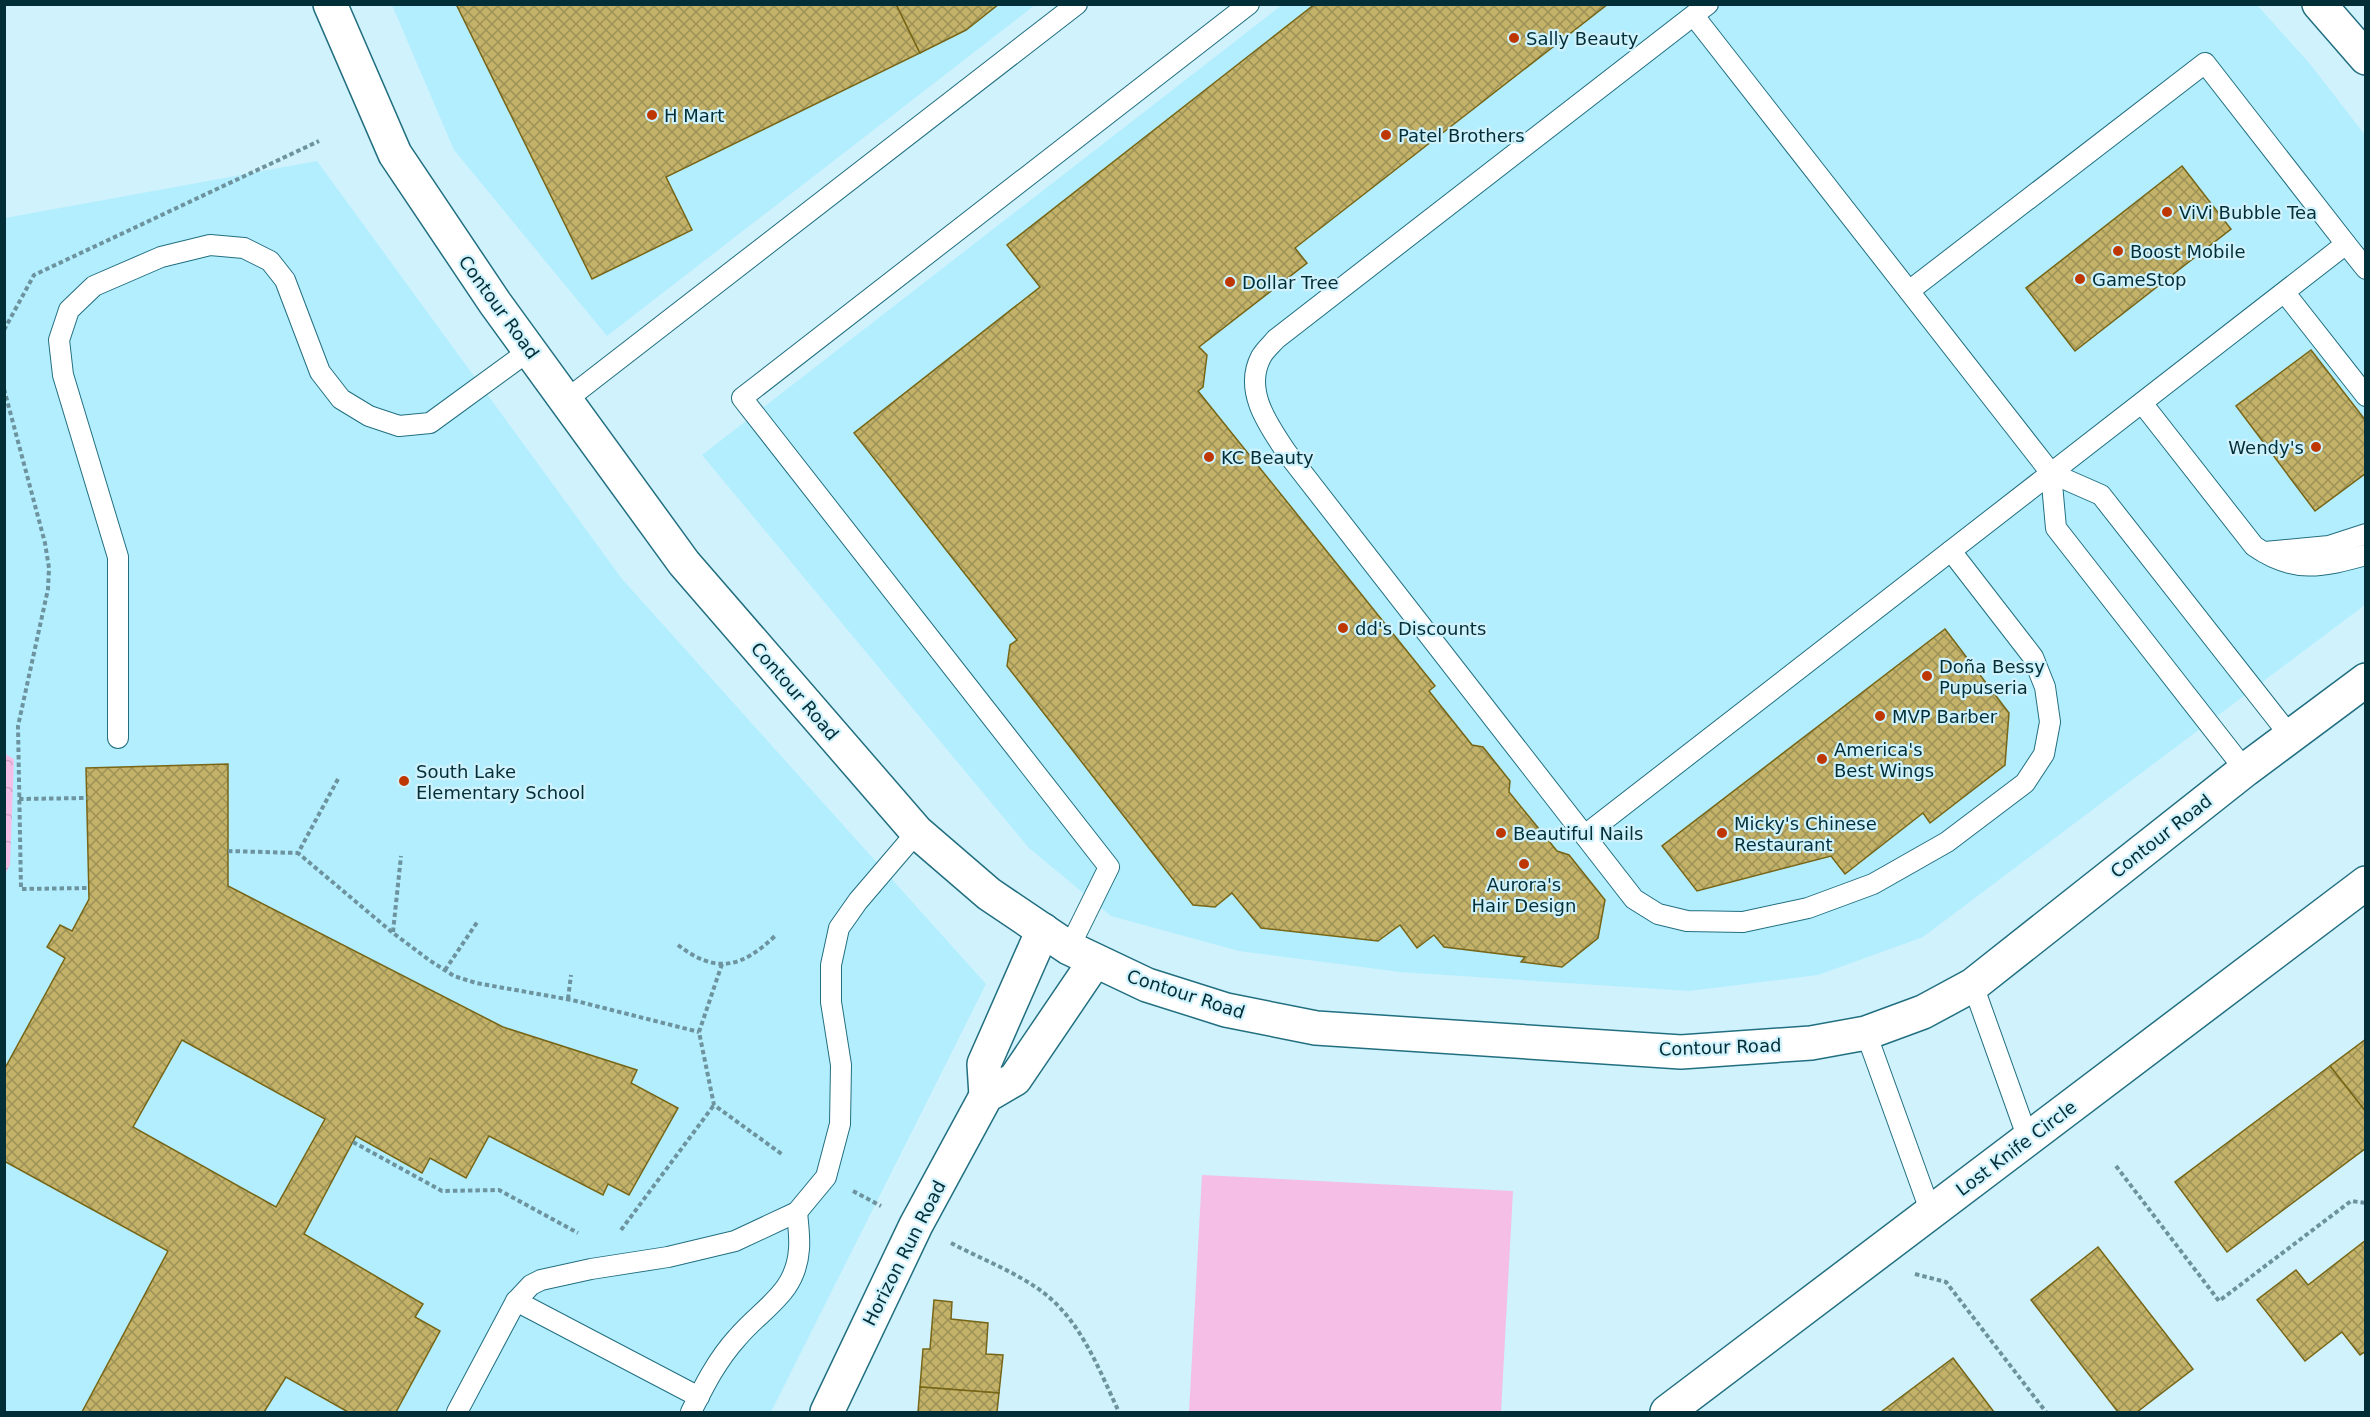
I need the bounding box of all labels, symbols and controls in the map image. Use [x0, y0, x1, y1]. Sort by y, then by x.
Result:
place label: Sally Beauty [1526, 28, 1639, 49]
marker: Sally Beauty [1507, 31, 1521, 45]
place label: H Mart [664, 105, 724, 126]
marker: H Mart [645, 108, 659, 122]
place label: Patel Brothers [1398, 125, 1525, 146]
marker: Patel Brothers [1379, 128, 1393, 142]
place label: ViVi Bubble Tea [2179, 202, 2317, 223]
marker: ViVi Bubble Tea [2160, 205, 2174, 219]
place label: Boost Mobile [2130, 241, 2246, 262]
marker: Boost Mobile [2111, 244, 2125, 258]
street label: Contour Road [454, 251, 544, 363]
place label: GameStop [2092, 269, 2187, 290]
place label: Dollar Tree [1242, 272, 1339, 293]
marker: GameStop [2073, 272, 2087, 286]
marker: Dollar Tree [1223, 275, 1237, 289]
place label: Wendy's [2228, 437, 2304, 458]
marker: Wendy's [2309, 440, 2323, 454]
place label: KC Beauty [1221, 447, 1314, 468]
marker: KC Beauty [1202, 450, 1216, 464]
place label: dd's Discounts [1355, 618, 1486, 639]
marker: dd's Discounts [1336, 621, 1350, 635]
street label: Contour Road [747, 638, 843, 744]
place label: Doña Bessy Pupuseria [1939, 656, 2045, 698]
marker: Doña Bessy Pupuseria [1920, 669, 1934, 683]
place label: MVP Barber [1892, 706, 1998, 727]
marker: MVP Barber [1873, 709, 1887, 723]
place label: America's Best Wings [1834, 739, 1934, 781]
marker: America's Best Wings [1815, 752, 1829, 766]
place label: South Lake Elementary School [416, 761, 585, 803]
marker: South Lake Elementary School [397, 774, 411, 788]
street label: Contour Road [2106, 790, 2216, 882]
place label: Micky's Chinese Restaurant [1734, 813, 1877, 855]
place label: Beautiful Nails [1513, 823, 1643, 844]
marker: Beautiful Nails [1494, 826, 1508, 840]
marker: Micky's Chinese Restaurant [1715, 826, 1729, 840]
marker: Aurora's Hair Design [1517, 857, 1531, 871]
place label: Aurora's Hair Design [1472, 874, 1576, 916]
street label: Contour Road [1124, 965, 1248, 1023]
street label: Contour Road [1658, 1034, 1782, 1060]
street label: Lost Knife Circle [1952, 1096, 2080, 1200]
street label: Horizon Run Road [858, 1177, 950, 1329]

